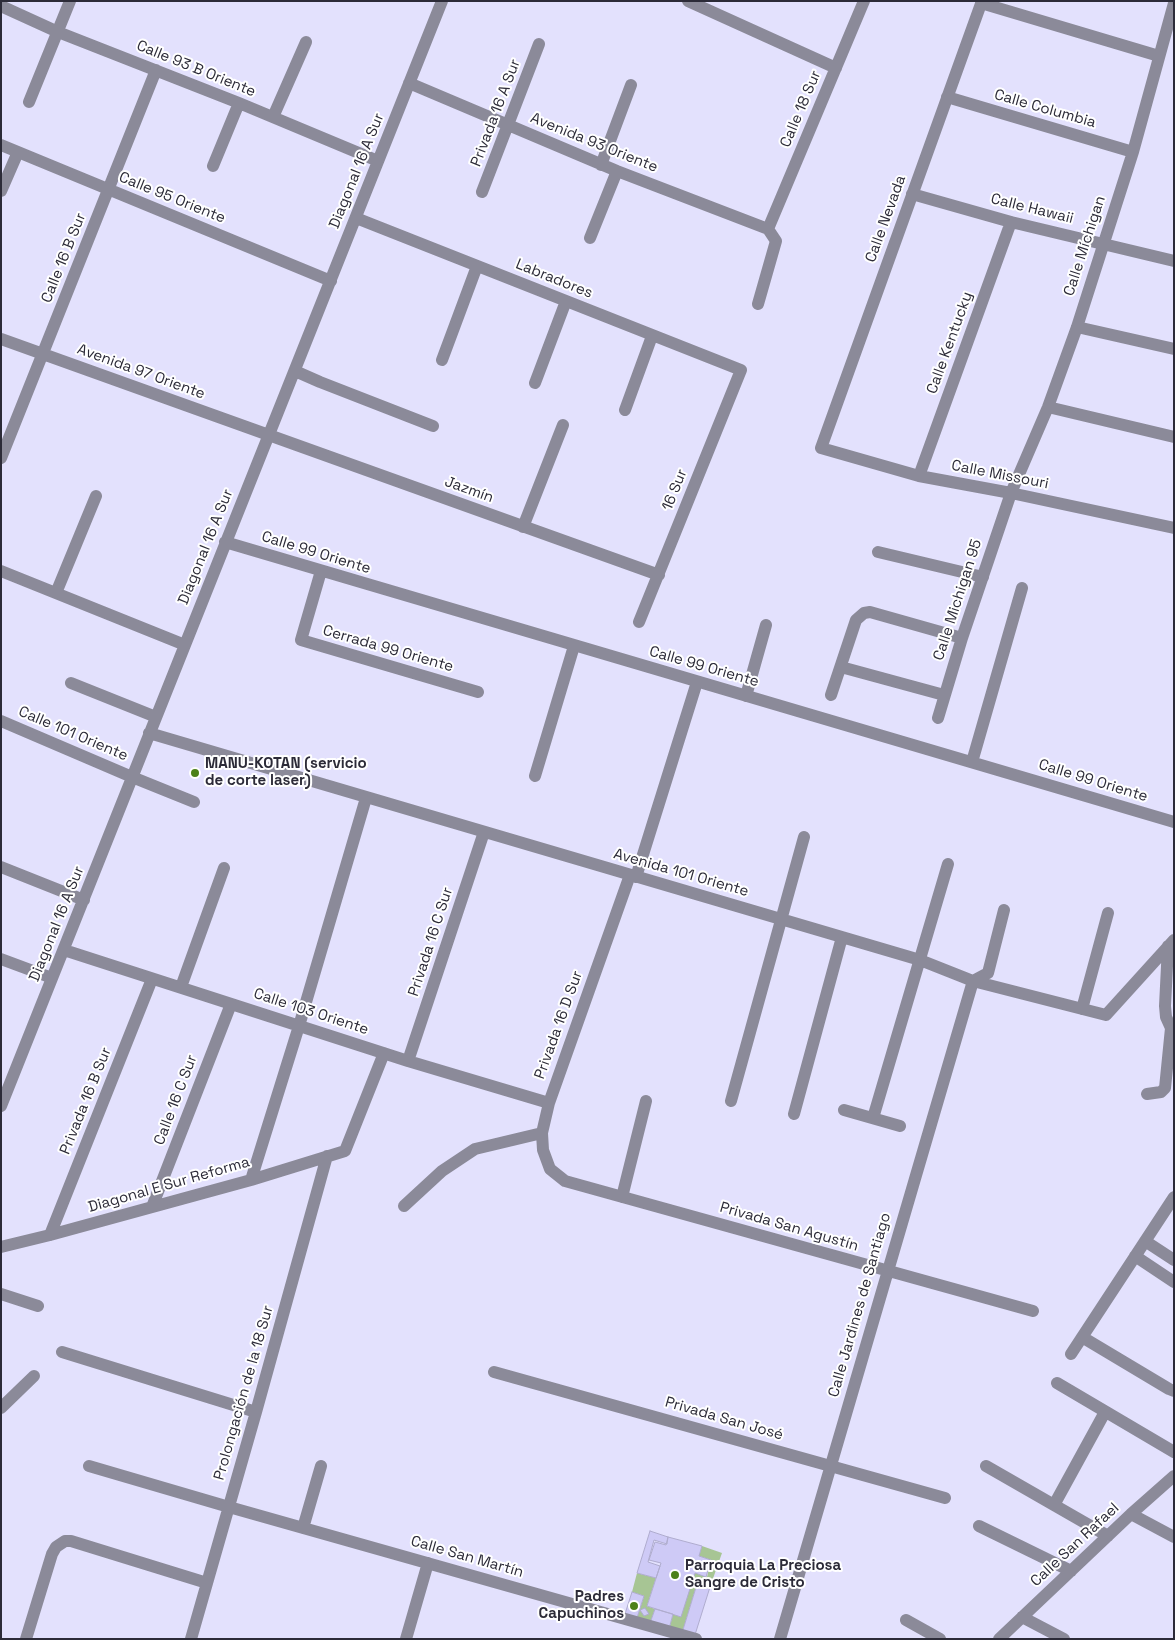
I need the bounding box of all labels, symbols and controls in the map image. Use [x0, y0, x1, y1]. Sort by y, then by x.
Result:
street label: Calle 93 B Oriente [134, 37, 258, 101]
street label: Privada 16 A Sur [467, 57, 525, 169]
street label: Calle 18 Sur [777, 68, 825, 150]
street label: Calle Columbia [992, 86, 1098, 132]
street label: Avenida 93 Oriente [528, 109, 660, 177]
street label: Diagonal 16 A Sur [326, 111, 388, 231]
street label: Calle 95 Oriente [116, 168, 228, 228]
street label: Calle Nevada [862, 173, 910, 265]
street label: Calle Hawaii [989, 190, 1075, 228]
street label: Calle Míchigan [1060, 194, 1110, 298]
street label: Calle 16 B Sur [38, 210, 90, 306]
street label: Labradores [513, 255, 595, 303]
street label: Calle Kentucky [923, 289, 977, 397]
street label: Avenida 97 Oriente [75, 340, 207, 404]
street label: Calle Missouri [950, 457, 1050, 493]
street label: 16 Sur [659, 467, 691, 513]
street label: Jazmín [442, 473, 496, 507]
street label: Diagonal 16 A Sur [175, 487, 237, 607]
street label: Calle 99 Oriente [259, 528, 373, 578]
street label: Calle Michigan 95 [930, 537, 986, 663]
street label: Cerrada 99 Oriente [321, 622, 455, 676]
street label: Calle 99 Oriente [647, 643, 761, 691]
street label: Calle 101 Oriente [16, 703, 130, 765]
place label: MANU-KOTAN (servicio de corte laser) [205, 755, 367, 790]
street label: Calle 99 Oriente [1036, 756, 1150, 806]
marker: MANU-KOTAN (servicio de corte laser) [189, 767, 201, 779]
street label: Avenida 101 Oriente [611, 845, 751, 901]
street label: Diagonal 16 A Sur [26, 864, 88, 984]
street label: Privada 16 C Sur [405, 885, 457, 999]
street label: Privada 16 D Sur [531, 968, 587, 1082]
street label: Calle 103 Oriente [251, 985, 371, 1039]
street label: Privada 16 B Sur [56, 1045, 116, 1157]
street label: Calle 16 C Sur [151, 1052, 201, 1148]
street label: Diagonal E Sur Reforma [86, 1153, 252, 1217]
street label: Privada San Agustín [718, 1199, 860, 1255]
street label: Calle Jardines de Santiago [825, 1211, 895, 1399]
street label: Prolongación de la 18 Sur [210, 1304, 278, 1482]
street label: Privada San José [663, 1394, 785, 1444]
street label: Calle San Rafael [1027, 1499, 1123, 1591]
street label: Calle San Martín [409, 1532, 525, 1582]
place label: Parroquia La Preciosa Sangre de Cristo [685, 1557, 841, 1592]
marker: Parroquia La Preciosa Sangre de Cristo [669, 1569, 681, 1581]
place label: Padres Capuchinos [539, 1588, 624, 1623]
marker: Padres Capuchinos [628, 1600, 640, 1612]

